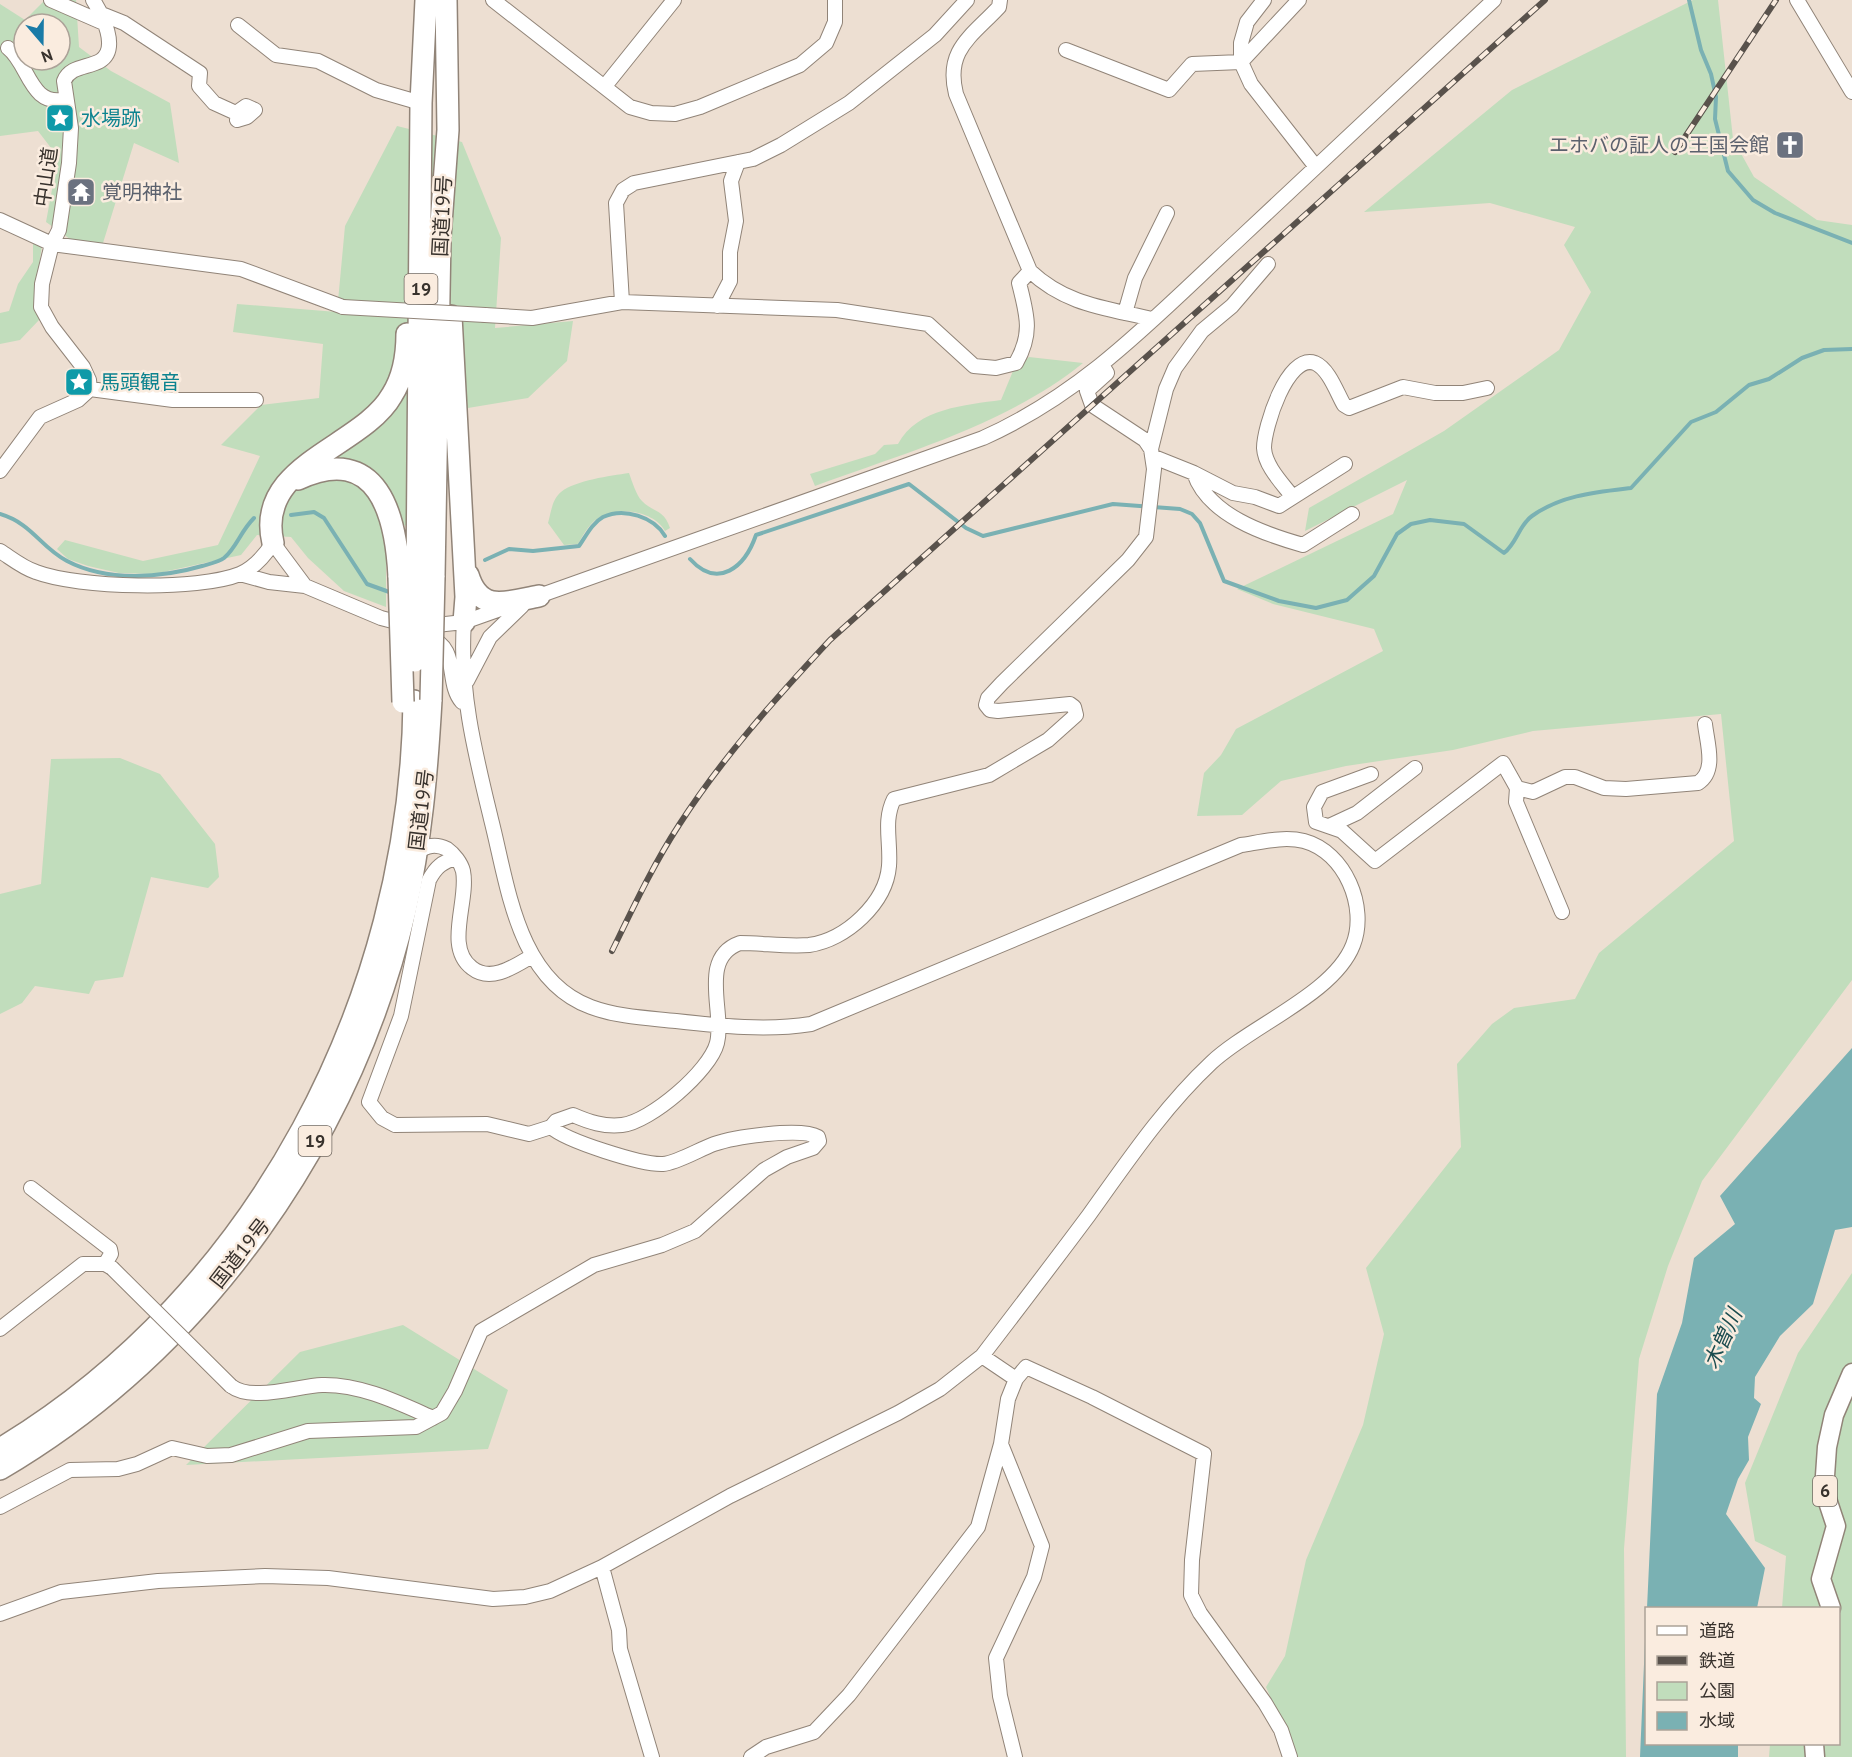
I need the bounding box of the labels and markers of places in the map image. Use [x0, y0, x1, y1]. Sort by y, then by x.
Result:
place icon: 水場跡 [44, 102, 76, 134]
place label: 水場跡 [81, 105, 141, 131]
church icon: エホバの証人の王国会館 [1774, 129, 1806, 161]
place label: エホバの証人の王国会館 [1549, 132, 1769, 158]
temple icon: 覚明神社 [65, 176, 97, 208]
place label: 覚明神社 [102, 179, 182, 205]
place icon: 馬頭観音 [63, 366, 95, 398]
place label: 馬頭観音 [100, 369, 180, 395]

